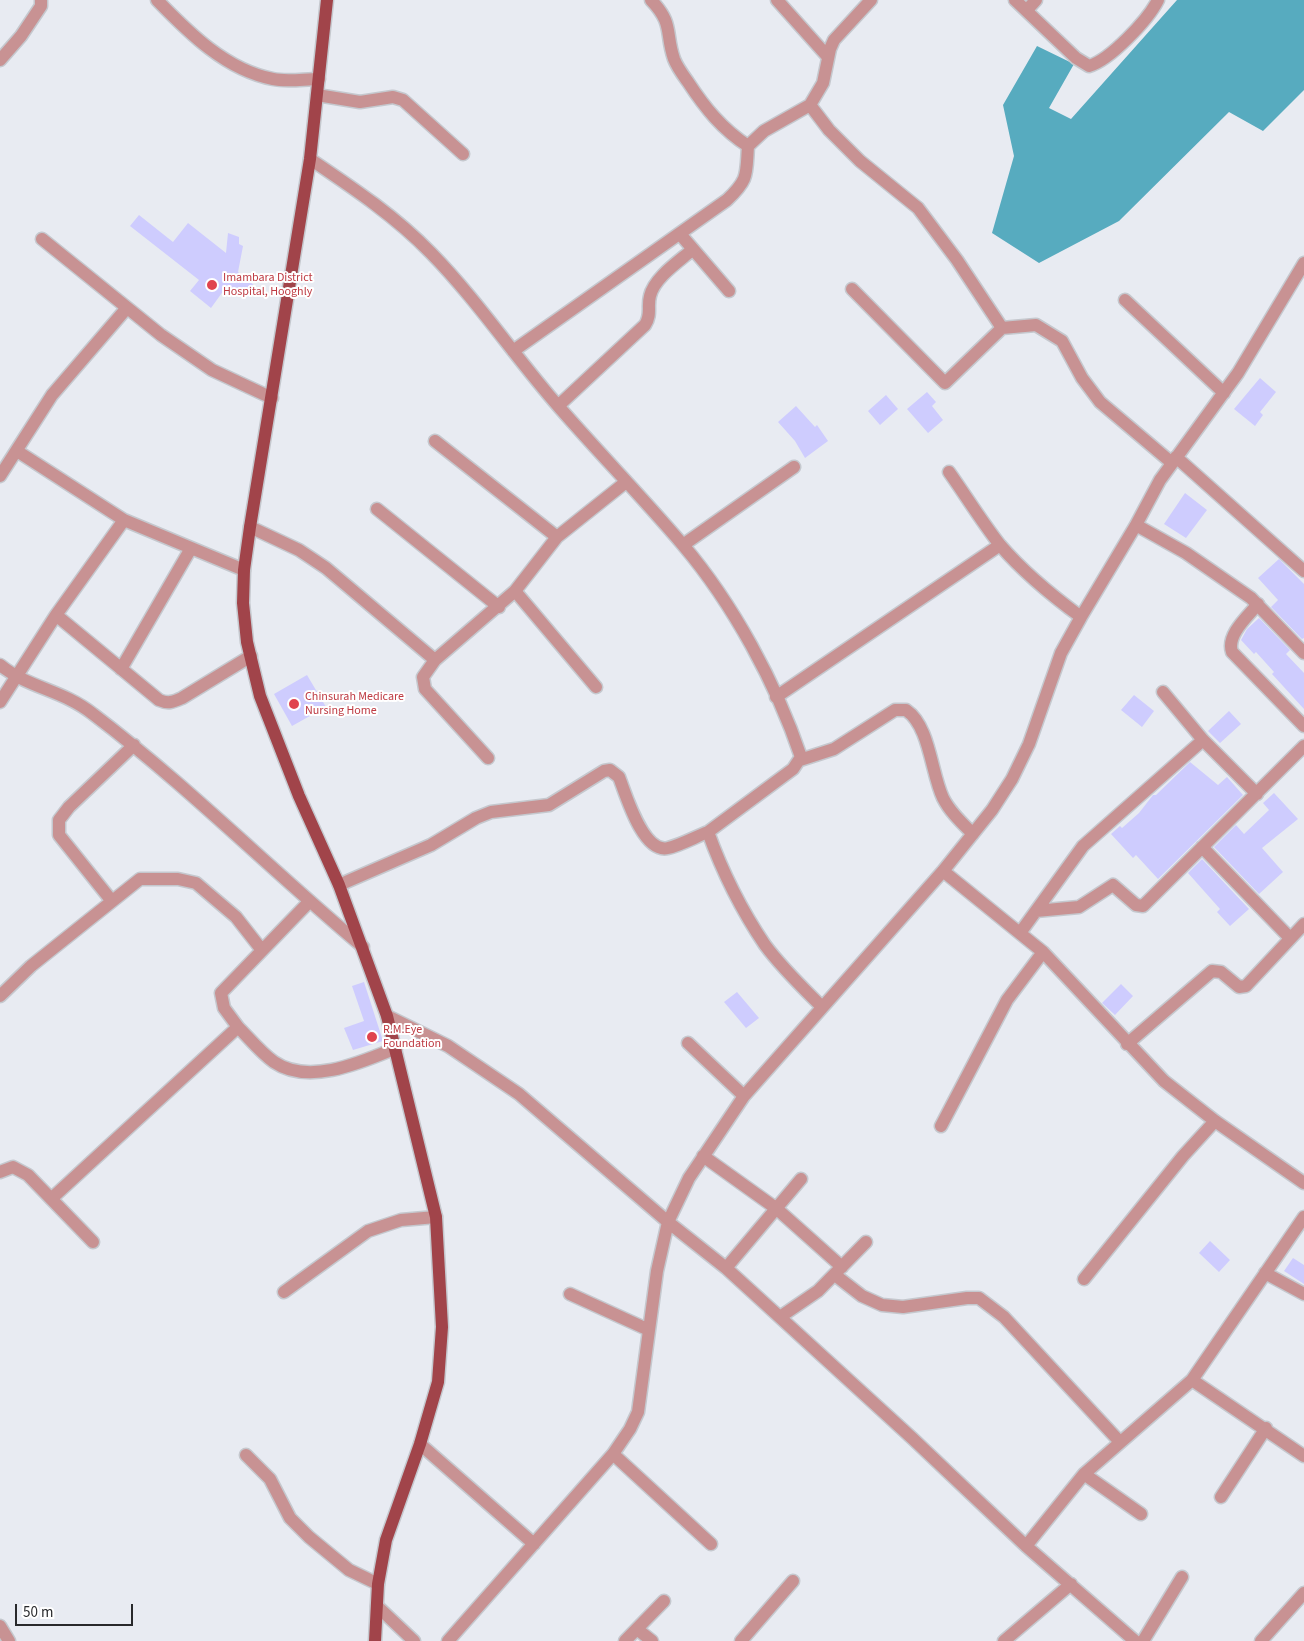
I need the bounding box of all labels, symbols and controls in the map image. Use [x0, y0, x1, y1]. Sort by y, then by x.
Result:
place label: Imambara District Hospital, Hooghly [223, 271, 313, 299]
marker: Imambara District Hospital, Hooghly [205, 278, 219, 292]
place label: Chinsurah Medicare Nursing Home [305, 690, 404, 718]
marker: Chinsurah Medicare Nursing Home [287, 697, 301, 711]
place label: R.M.Eye Foundation [383, 1023, 441, 1051]
marker: R.M.Eye Foundation [365, 1030, 379, 1044]
scale bar [18, 1594, 135, 1626]
text: 50 m [23, 1602, 53, 1623]

